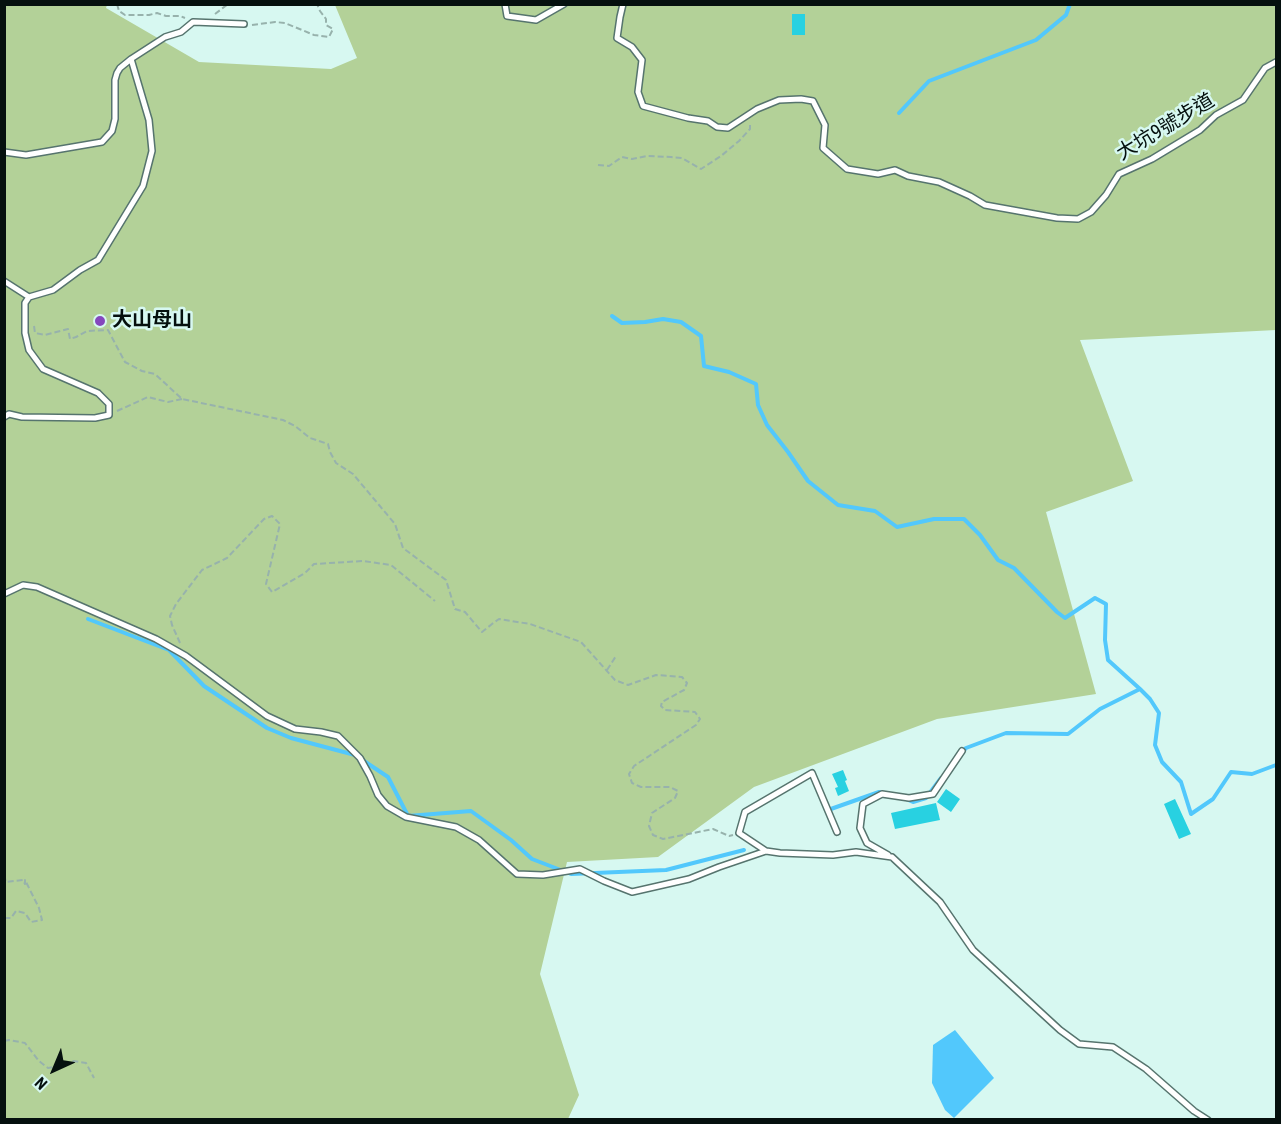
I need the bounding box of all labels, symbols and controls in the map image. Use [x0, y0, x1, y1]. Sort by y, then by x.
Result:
street label: 大坑9號步道 [1113, 89, 1219, 167]
place label: 大山母山 [112, 309, 192, 333]
marker: 大山母山 [93, 314, 107, 328]
north arrow [24, 1040, 84, 1100]
text: N [31, 1073, 51, 1094]

